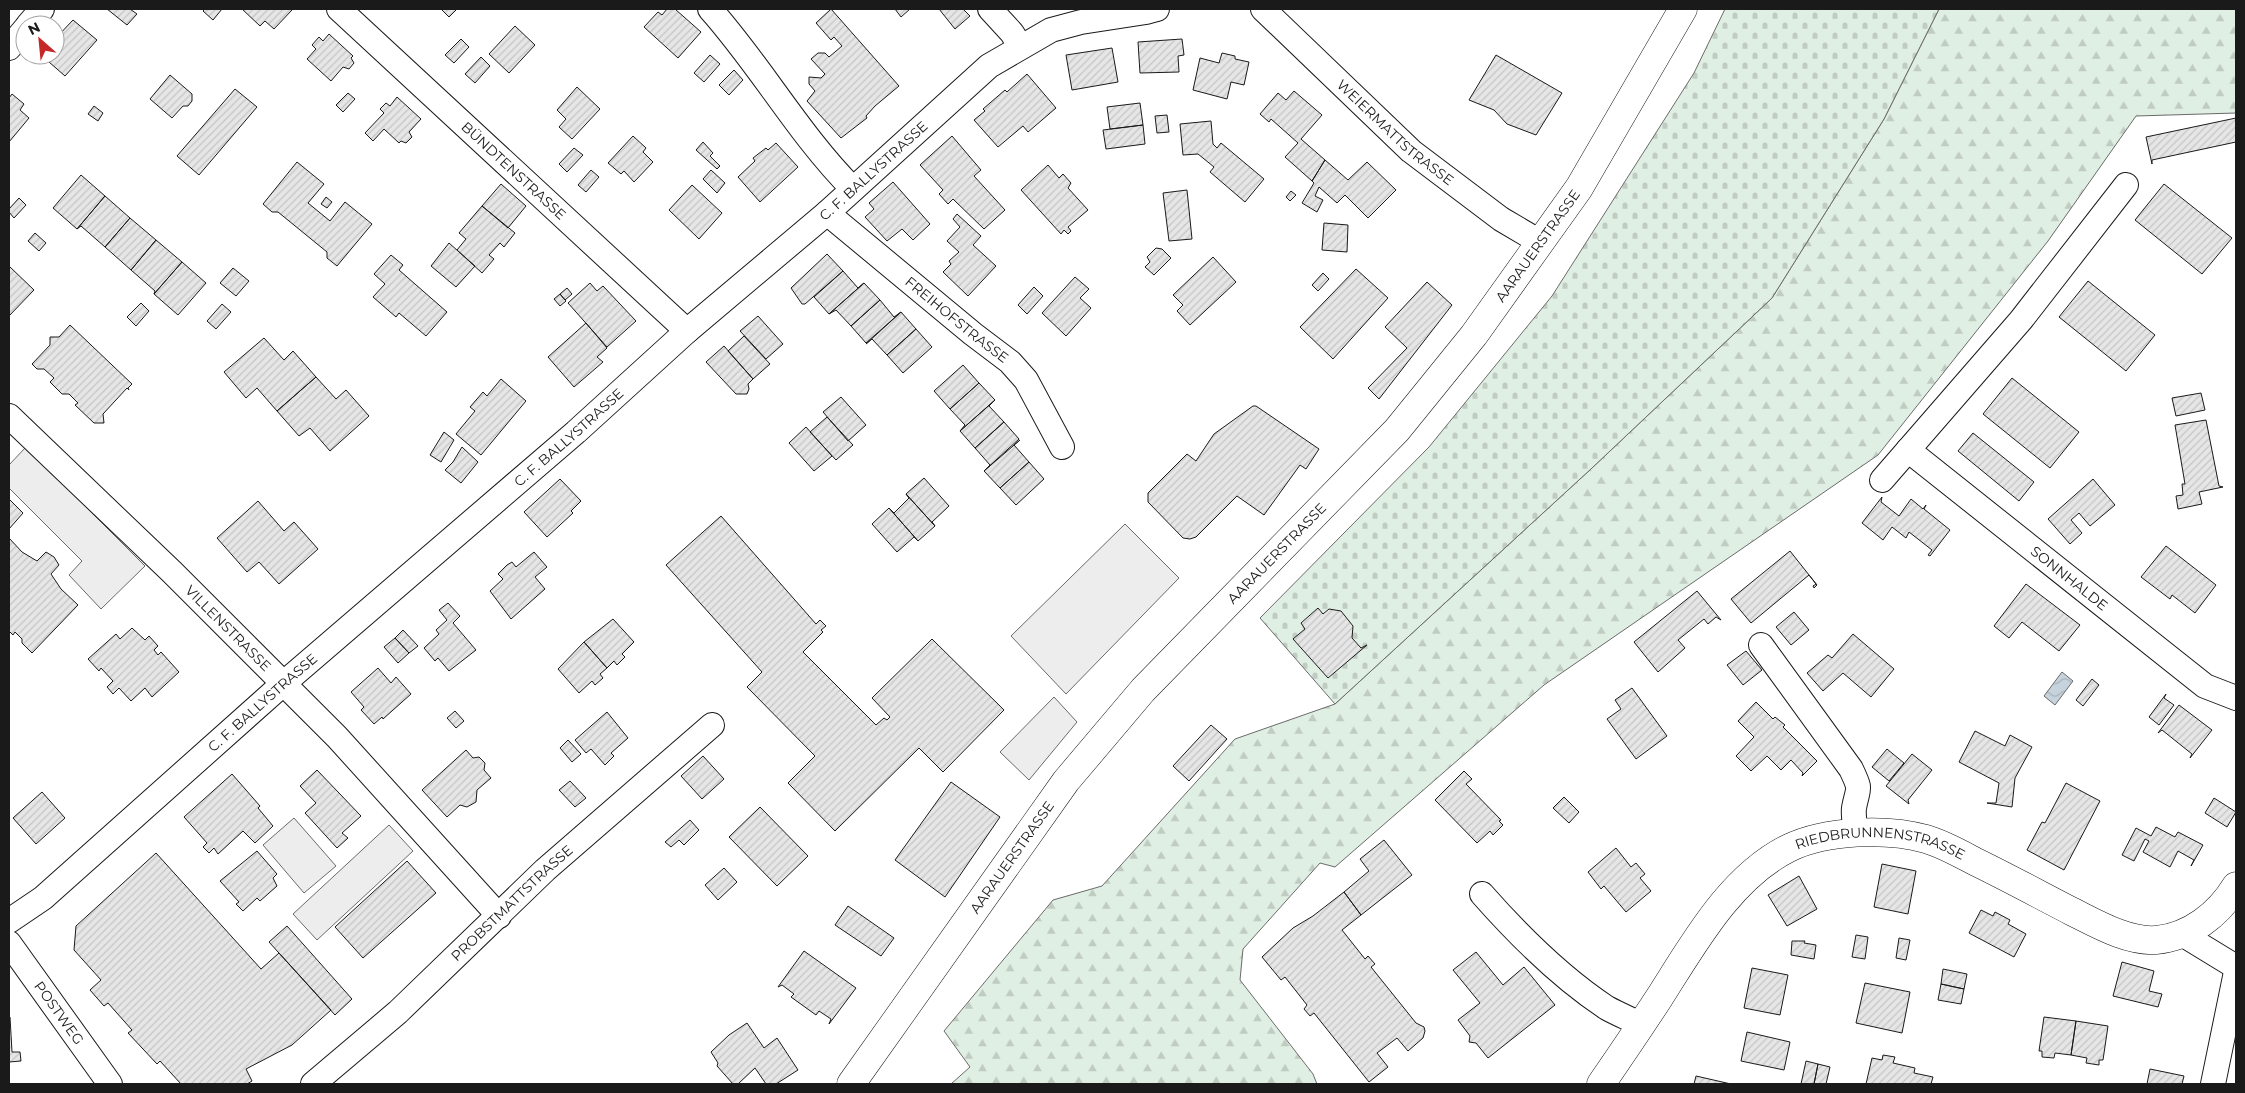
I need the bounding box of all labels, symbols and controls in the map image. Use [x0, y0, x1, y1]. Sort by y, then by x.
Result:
north arrow [15, 15, 65, 65]
text: N [25, 18, 43, 39]
street label: WEIERMATTSTRASSE [1333, 76, 1457, 189]
street label: C. F. BALLYSTRASSE [816, 117, 931, 225]
street label: BÜNDTENSTRASSE [457, 118, 570, 224]
street label: AARAUERSTRASSE [1491, 186, 1584, 306]
street label: FREIHOFSTRASSE [901, 272, 1012, 367]
street label: C. F. BALLYSTRASSE [510, 384, 627, 490]
street label: AARAUERSTRASSE [1223, 499, 1330, 607]
street label: SONNHALDE [2027, 542, 2112, 614]
street label: VILLENSTRASSE [181, 581, 275, 675]
street label: C. F. BALLYSTRASSE [204, 649, 321, 756]
street label: AARAUERSTRASSE [966, 797, 1058, 917]
street label: RIEDBRUNNENSTRASSE [1792, 823, 1968, 864]
street label: PROBSTMATTSTRASSE [447, 841, 576, 965]
street label: POSTWEG [30, 978, 88, 1048]

